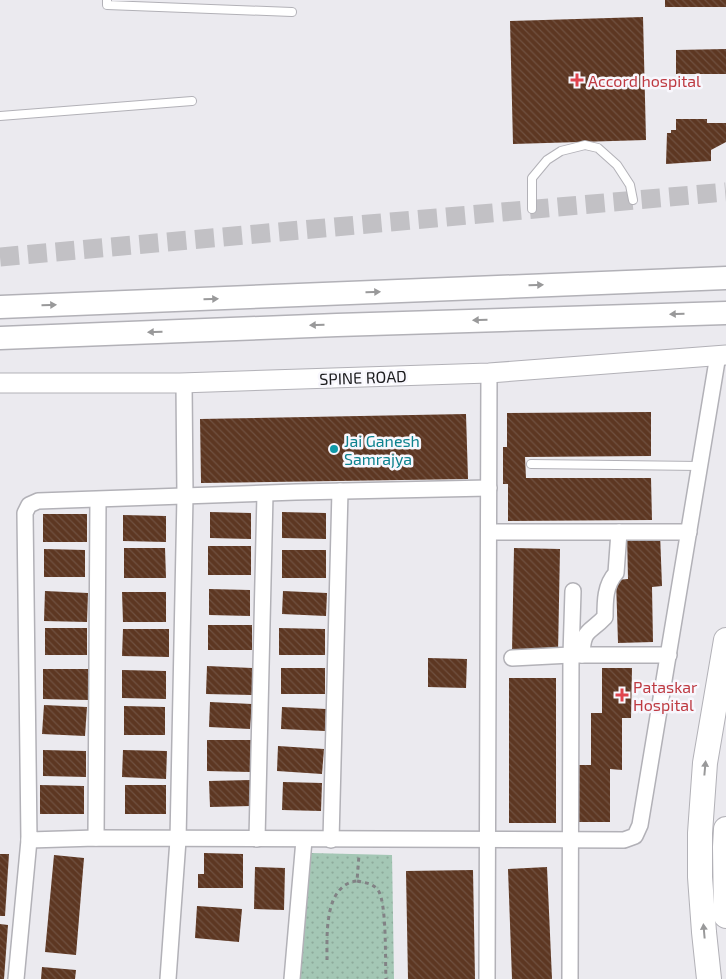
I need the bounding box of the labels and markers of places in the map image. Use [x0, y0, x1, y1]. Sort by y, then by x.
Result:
place label: Accord hospital [588, 71, 701, 90]
marker: Accord hospital [570, 73, 584, 87]
place label: Jai Ganesh Samrajya [344, 431, 420, 469]
marker: Jai Ganesh Samrajya [328, 443, 340, 455]
place label: Pataskar Hospital [633, 677, 698, 714]
marker: Pataskar Hospital [615, 688, 629, 702]

